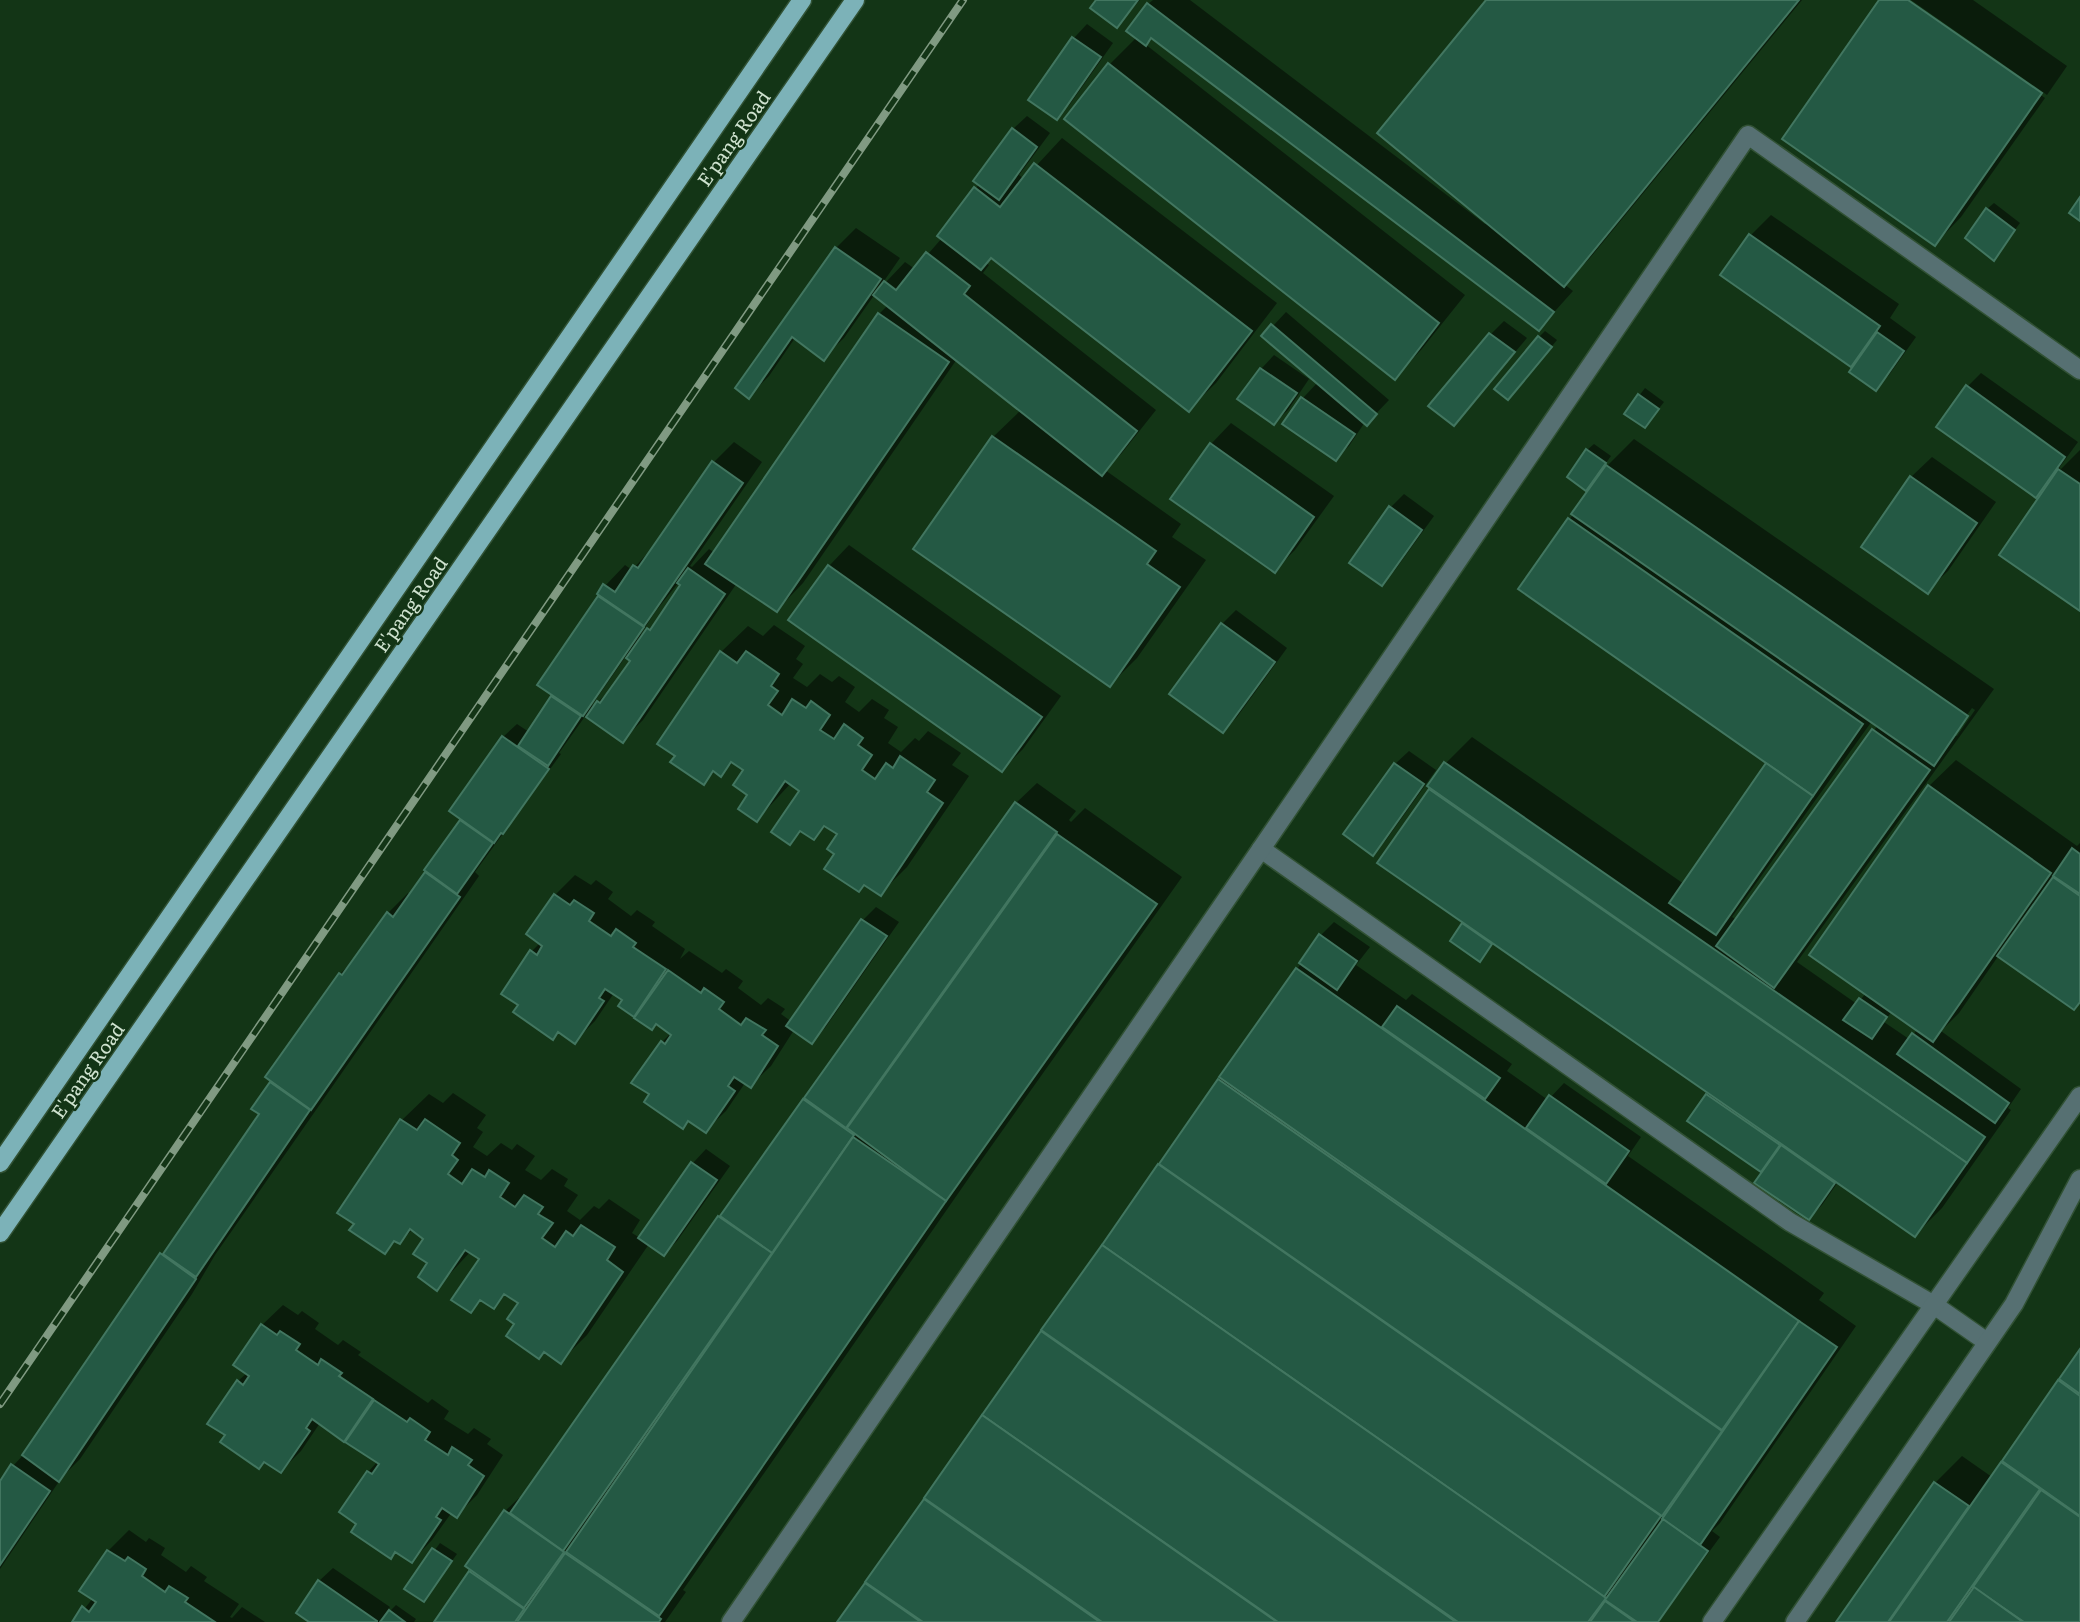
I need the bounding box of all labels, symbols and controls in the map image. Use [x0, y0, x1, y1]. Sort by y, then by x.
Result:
street label: E'pang Road [690, 84, 777, 192]
street label: E'pang Road [367, 550, 454, 658]
street label: E'pang Road [44, 1016, 131, 1124]

